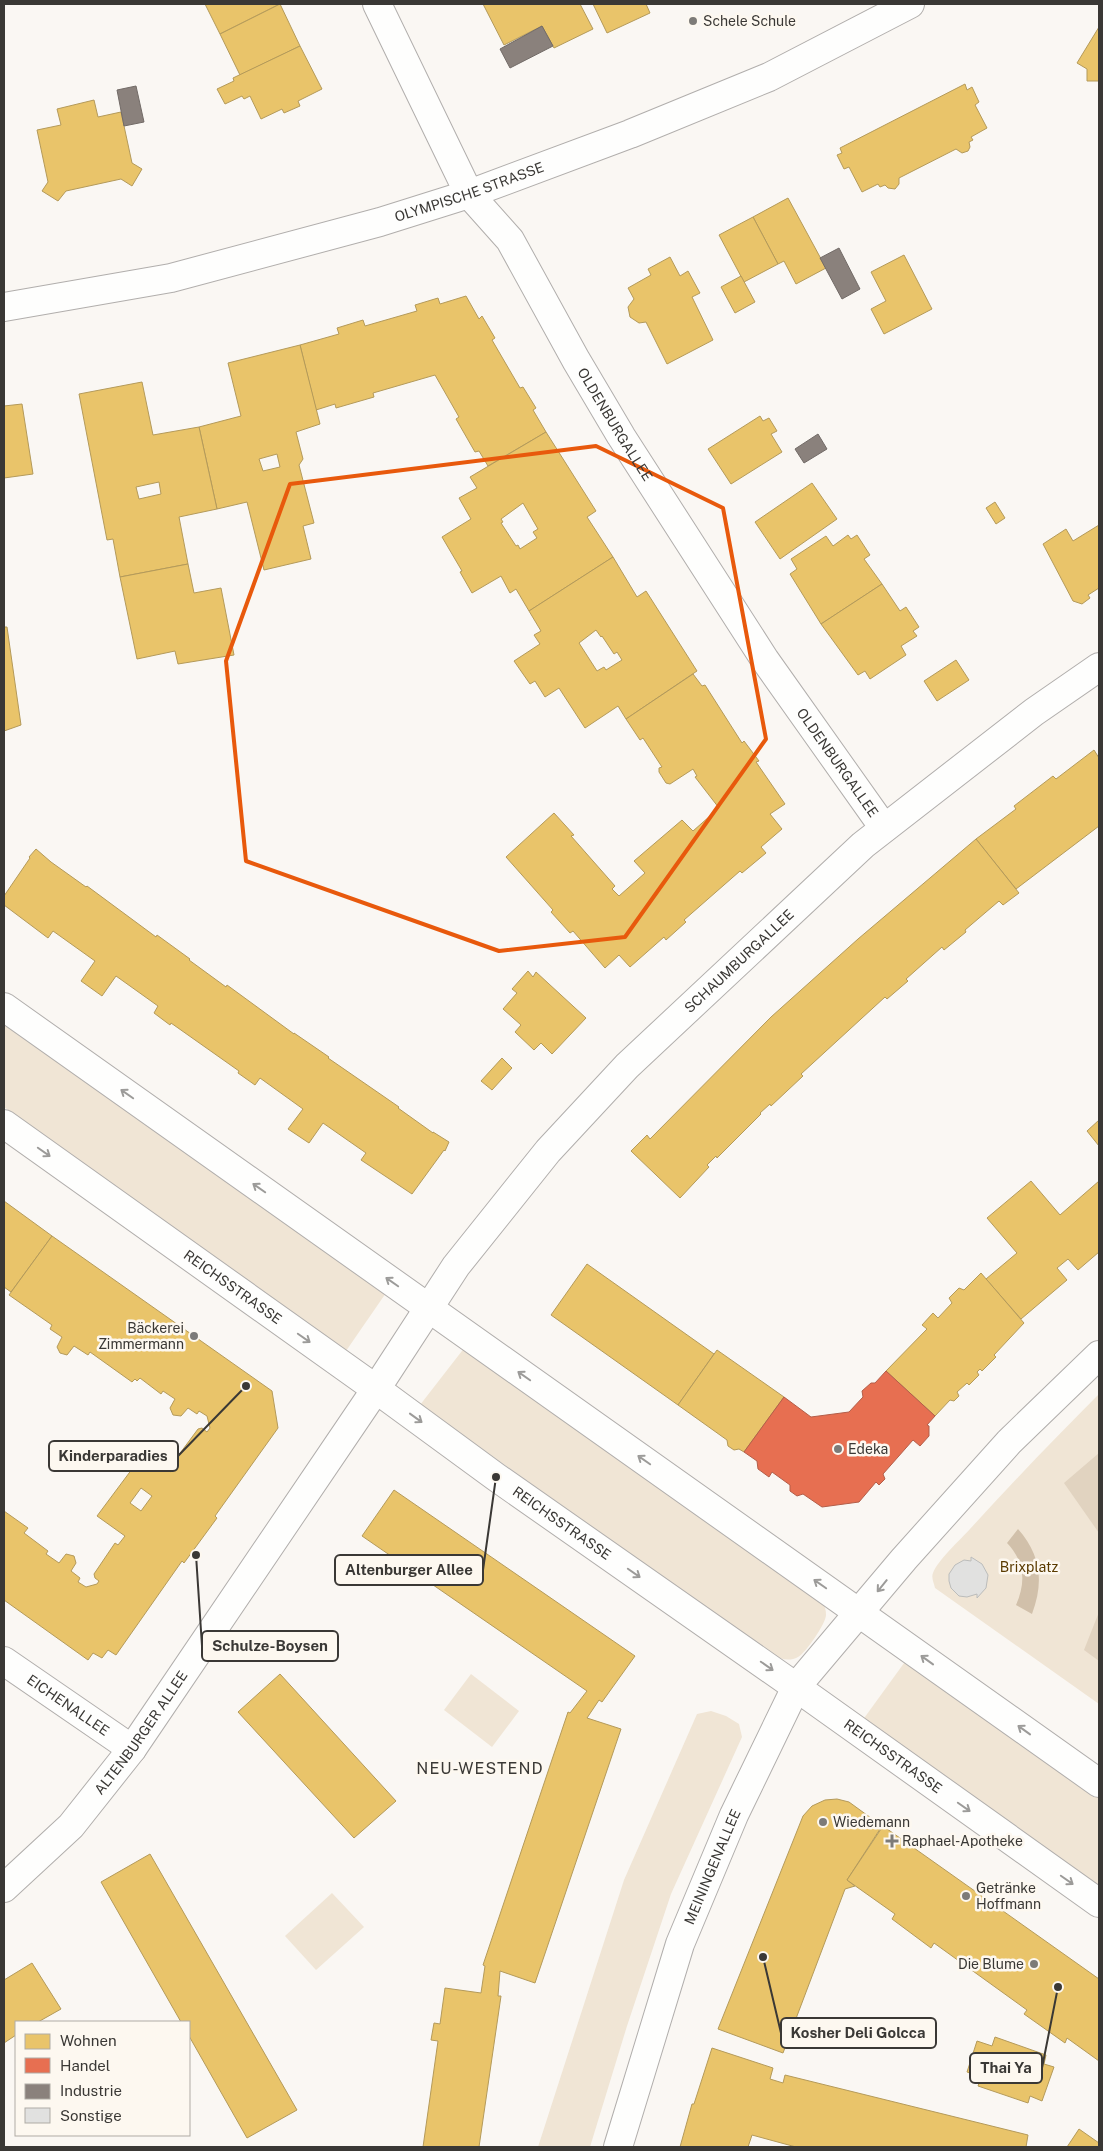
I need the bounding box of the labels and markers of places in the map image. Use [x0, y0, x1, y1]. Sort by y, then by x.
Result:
place label: Schele Schule [703, 13, 796, 29]
marker: Schele Schule [687, 15, 699, 27]
place label: Bäckerei Zimmermann [98, 1320, 184, 1352]
marker: Bäckerei Zimmermann [188, 1330, 200, 1342]
callout: Kinderparadies [49, 1441, 178, 1471]
place label: Edeka [848, 1441, 888, 1457]
marker: Edeka [832, 1443, 844, 1455]
callout: Altenburger Allee [335, 1555, 483, 1585]
callout: Schulze-Boysen [202, 1631, 338, 1661]
place label: Wiedemann [833, 1814, 910, 1830]
marker: Wiedemann [817, 1816, 829, 1828]
place label: Raphael-Apotheke [902, 1833, 1023, 1849]
marker: Raphael-Apotheke [886, 1835, 898, 1847]
place label: Getränke Hoffmann [976, 1880, 1041, 1912]
marker: Getränke Hoffmann [960, 1890, 972, 1902]
place label: Die Blume [958, 1956, 1024, 1972]
marker: Die Blume [1028, 1958, 1040, 1970]
callout: Kosher Deli Golcca [781, 2018, 936, 2048]
callout: Thai Ya [970, 2053, 1042, 2083]

